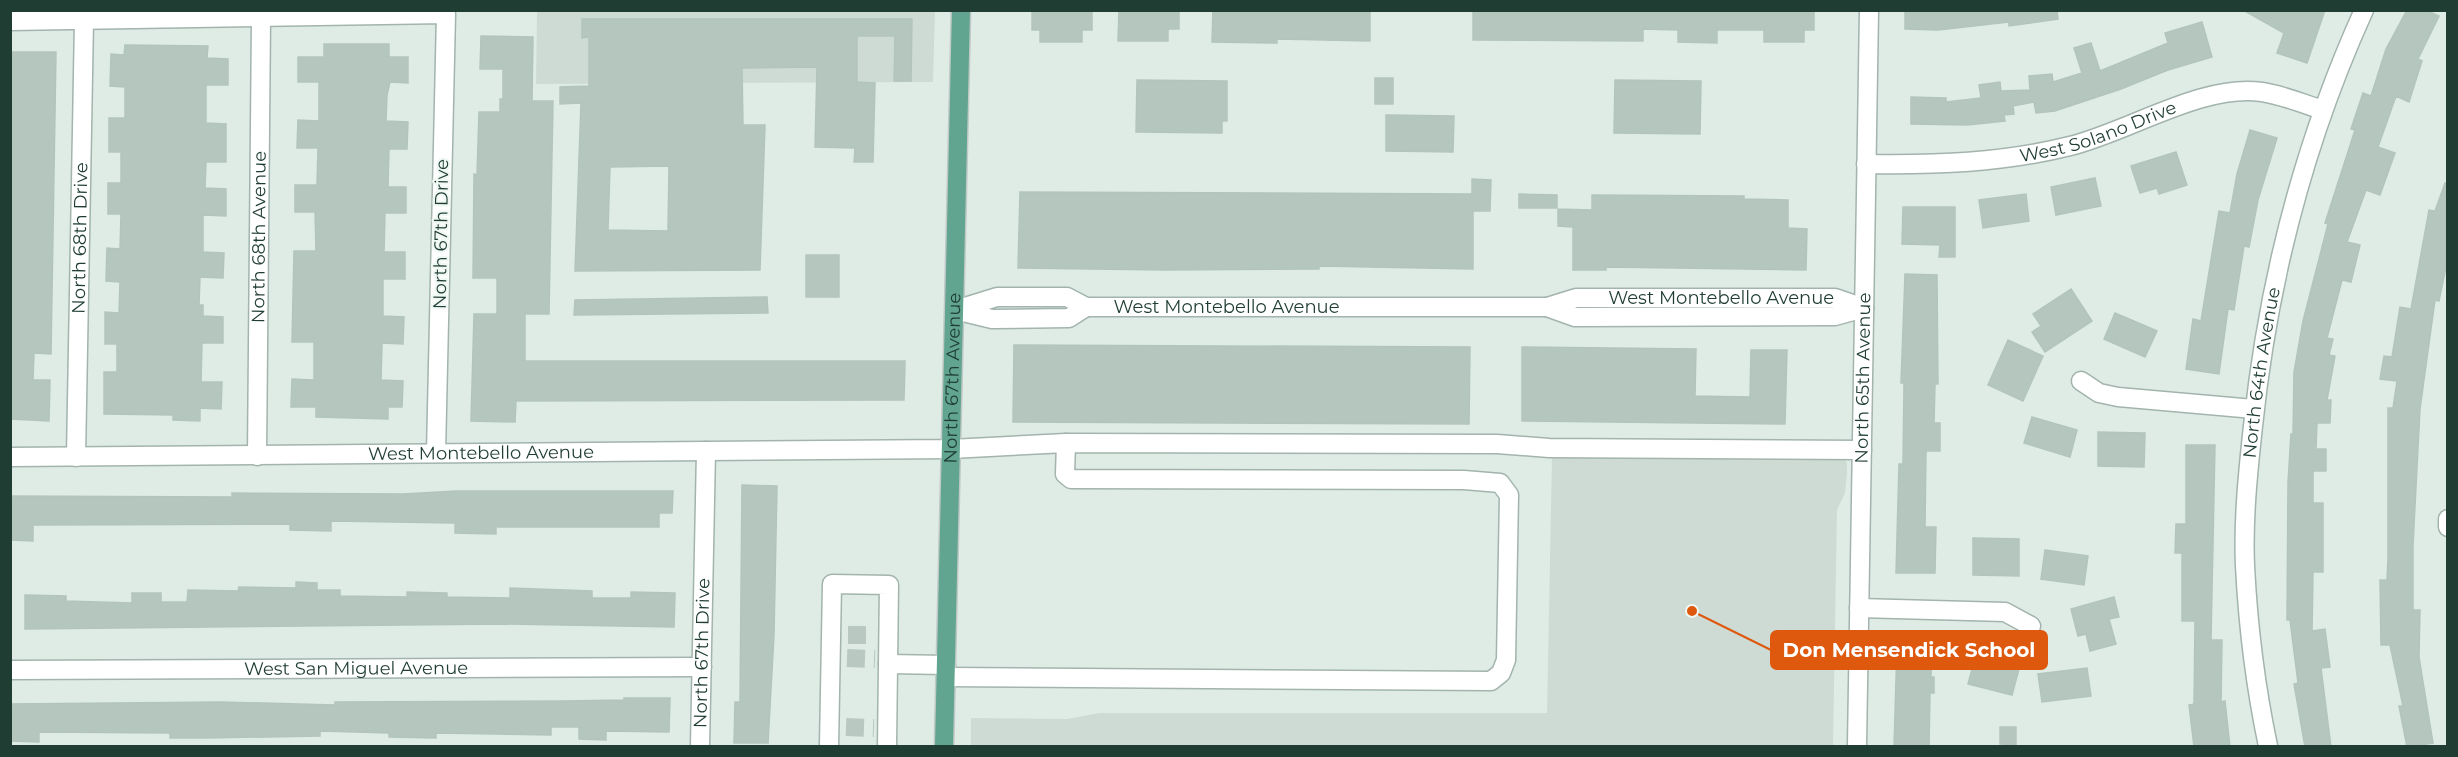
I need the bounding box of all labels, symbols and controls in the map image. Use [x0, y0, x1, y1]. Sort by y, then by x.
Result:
street label: West Solano Drive [2018, 96, 2179, 167]
street label: North 68th Avenue [247, 151, 271, 323]
street label: North 67th Drive [429, 159, 453, 309]
street label: North 68th Drive [68, 162, 92, 314]
street label: North 64th Avenue [2239, 285, 2285, 459]
street label: West Montebello Avenue [1608, 287, 1834, 309]
street label: North 67th Avenue [940, 292, 965, 464]
street label: North 65th Avenue [1851, 292, 1875, 464]
street label: West Montebello Avenue [1114, 296, 1340, 318]
street label: West Montebello Avenue [368, 441, 594, 465]
street label: North 67th Drive [689, 578, 714, 728]
callout: Don Mensendick School [1771, 631, 2047, 669]
text: Don Mensendick School [1783, 638, 2035, 662]
street label: West San Miguel Avenue [244, 657, 468, 680]

